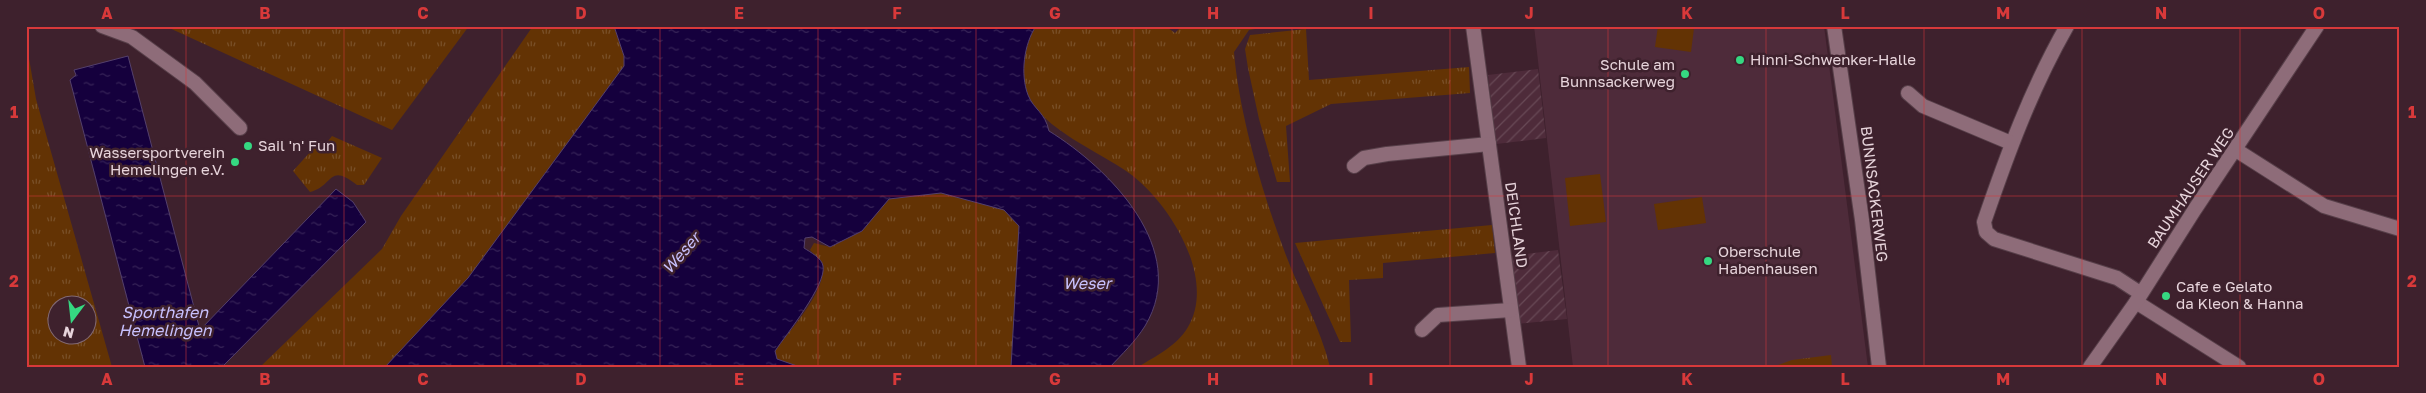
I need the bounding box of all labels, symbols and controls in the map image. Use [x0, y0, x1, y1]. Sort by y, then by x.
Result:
text: A [101, 3, 113, 23]
text: B [259, 3, 271, 23]
text: C [417, 3, 429, 23]
text: D [575, 3, 587, 23]
text: E [734, 3, 744, 23]
text: F [892, 3, 902, 23]
text: G [1049, 3, 1061, 23]
text: H [1207, 3, 1219, 23]
text: I [1368, 3, 1374, 23]
text: J [1524, 3, 1534, 23]
text: K [1681, 3, 1693, 23]
text: L [1840, 3, 1850, 23]
text: M [1996, 3, 2010, 23]
text: N [2155, 3, 2167, 23]
text: O [2313, 3, 2325, 23]
place label: Hinni-Schwenker-Halle [1750, 50, 1916, 68]
marker: Hinni-Schwenker-Halle [1734, 54, 1746, 66]
place label: Schule am Bunnsackerweg [1560, 55, 1675, 90]
marker: Schule am Bunnsackerweg [1679, 68, 1691, 80]
text: 1 [10, 102, 18, 122]
text: 1 [2408, 102, 2416, 122]
street label: BAUMHAUSER WEG [2143, 124, 2237, 251]
street label: BUNNSACKERWEG [1858, 125, 1892, 263]
place label: Sail 'n' Fun [258, 136, 335, 154]
marker: Sail 'n' Fun [242, 140, 254, 152]
place label: Wassersportverein Hemelingen e.V. [89, 143, 225, 178]
marker: Wassersportverein Hemelingen e.V. [229, 156, 241, 168]
street label: DEICHLAND [1502, 181, 1532, 269]
water label: Weser [658, 226, 706, 278]
place label: Oberschule Habenhausen [1718, 242, 1818, 277]
marker: Oberschule Habenhausen [1702, 255, 1714, 267]
text: 2 [9, 271, 19, 291]
text: 2 [2407, 271, 2417, 291]
water label: Weser [1063, 273, 1114, 293]
place label: Cafe e Gelato da Kleon & Hanna [2176, 277, 2304, 312]
marker: Cafe e Gelato da Kleon & Hanna [2160, 290, 2172, 302]
north arrow [48, 296, 98, 346]
water label: Sporthafen Hemelingen [118, 302, 213, 340]
text: N [61, 323, 76, 343]
text: A [101, 369, 113, 389]
text: B [259, 369, 271, 389]
text: C [417, 369, 429, 389]
text: D [575, 369, 587, 389]
text: E [734, 369, 744, 389]
text: F [892, 369, 902, 389]
text: G [1049, 369, 1061, 389]
text: H [1207, 369, 1219, 389]
text: I [1368, 369, 1374, 389]
text: J [1524, 369, 1534, 389]
text: K [1681, 369, 1693, 389]
text: L [1840, 369, 1850, 389]
text: M [1996, 369, 2010, 389]
text: N [2155, 369, 2167, 389]
text: O [2313, 369, 2325, 389]

